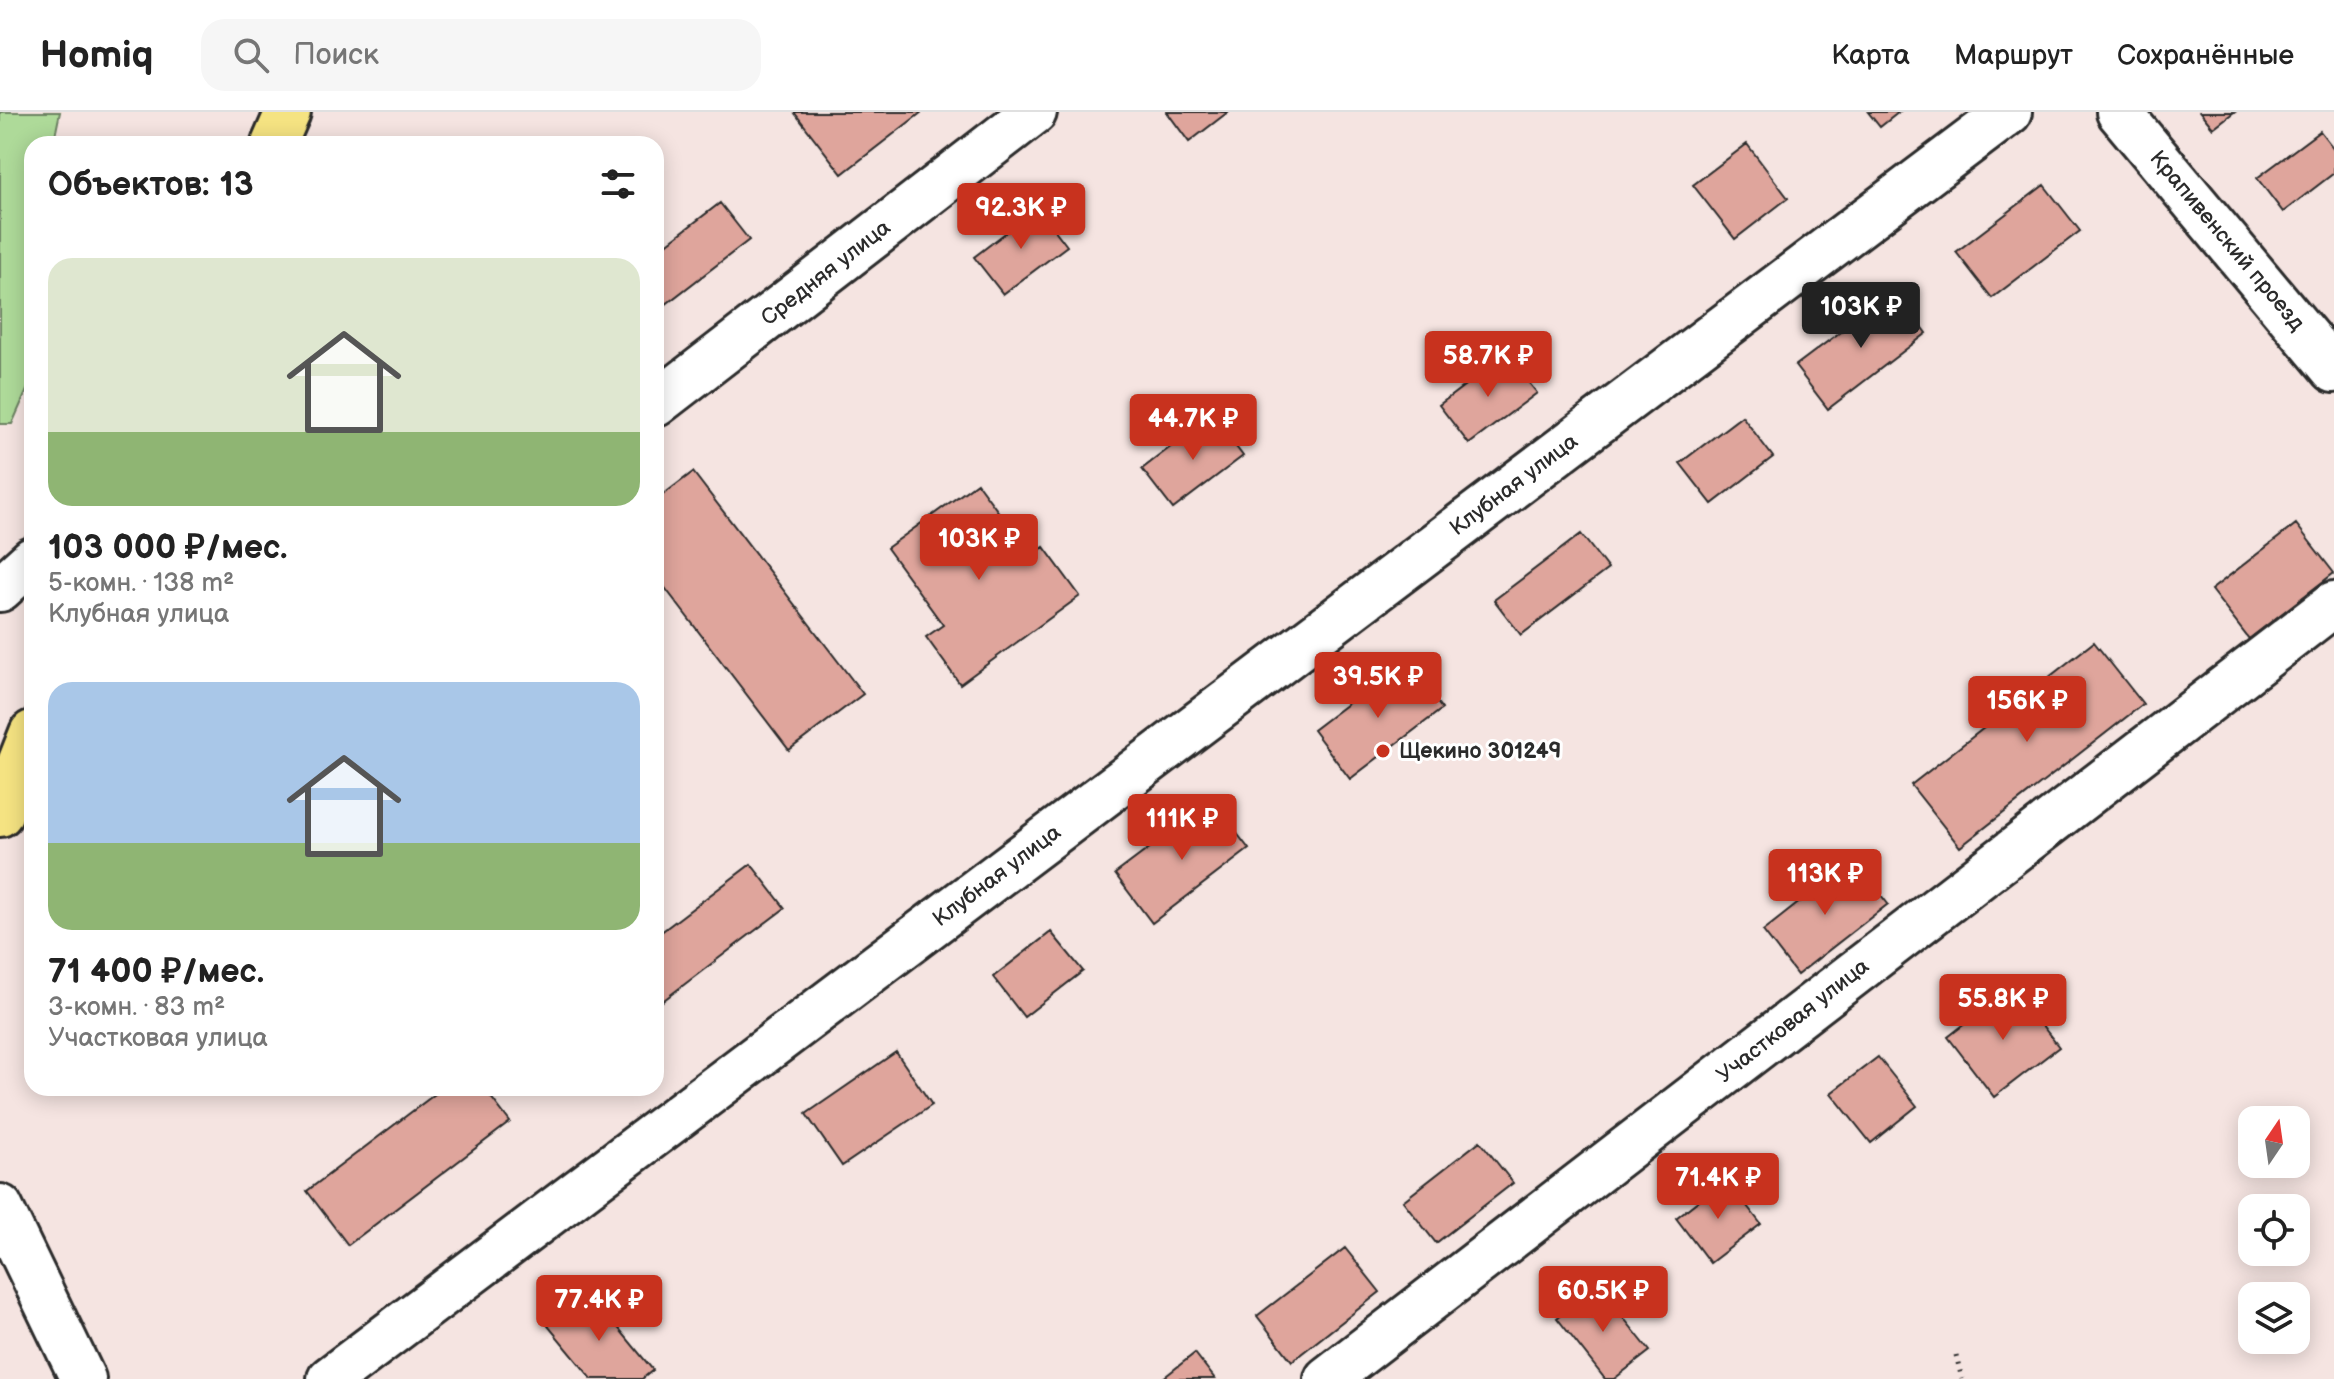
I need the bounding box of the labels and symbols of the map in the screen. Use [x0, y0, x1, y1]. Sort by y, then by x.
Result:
street label: Крапивенский проезд [2144, 145, 2310, 337]
pin: 92.3K ₽ [947, 183, 1095, 251]
street label: Средняя улица [756, 214, 896, 332]
pin: 103K ₽ [1796, 282, 1926, 350]
pin: 58.7K ₽ [1414, 331, 1562, 399]
pin: 44.7K ₽ [1119, 394, 1267, 462]
street label: Клубная улица [1445, 428, 1583, 542]
pin: 103K ₽ [914, 514, 1044, 582]
pin: 39.5K ₽ [1304, 652, 1452, 720]
pin: 156K ₽ [1962, 676, 2092, 744]
place label: Щекино 301249 [1399, 738, 1562, 765]
marker: Щекино 301249 [1374, 742, 1392, 760]
pin: 111K ₽ [1117, 794, 1247, 862]
street label: Клубная улица [928, 819, 1066, 933]
pin: 113K ₽ [1760, 849, 1890, 917]
street label: Участковая улица [1711, 953, 1875, 1089]
pin: 55.8K ₽ [1929, 974, 2077, 1042]
north arrow [2238, 1106, 2310, 1178]
pin: 71.4K ₽ [1644, 1153, 1792, 1221]
pin: 60.5K ₽ [1529, 1266, 1677, 1334]
pin: 77.4K ₽ [525, 1275, 673, 1343]

